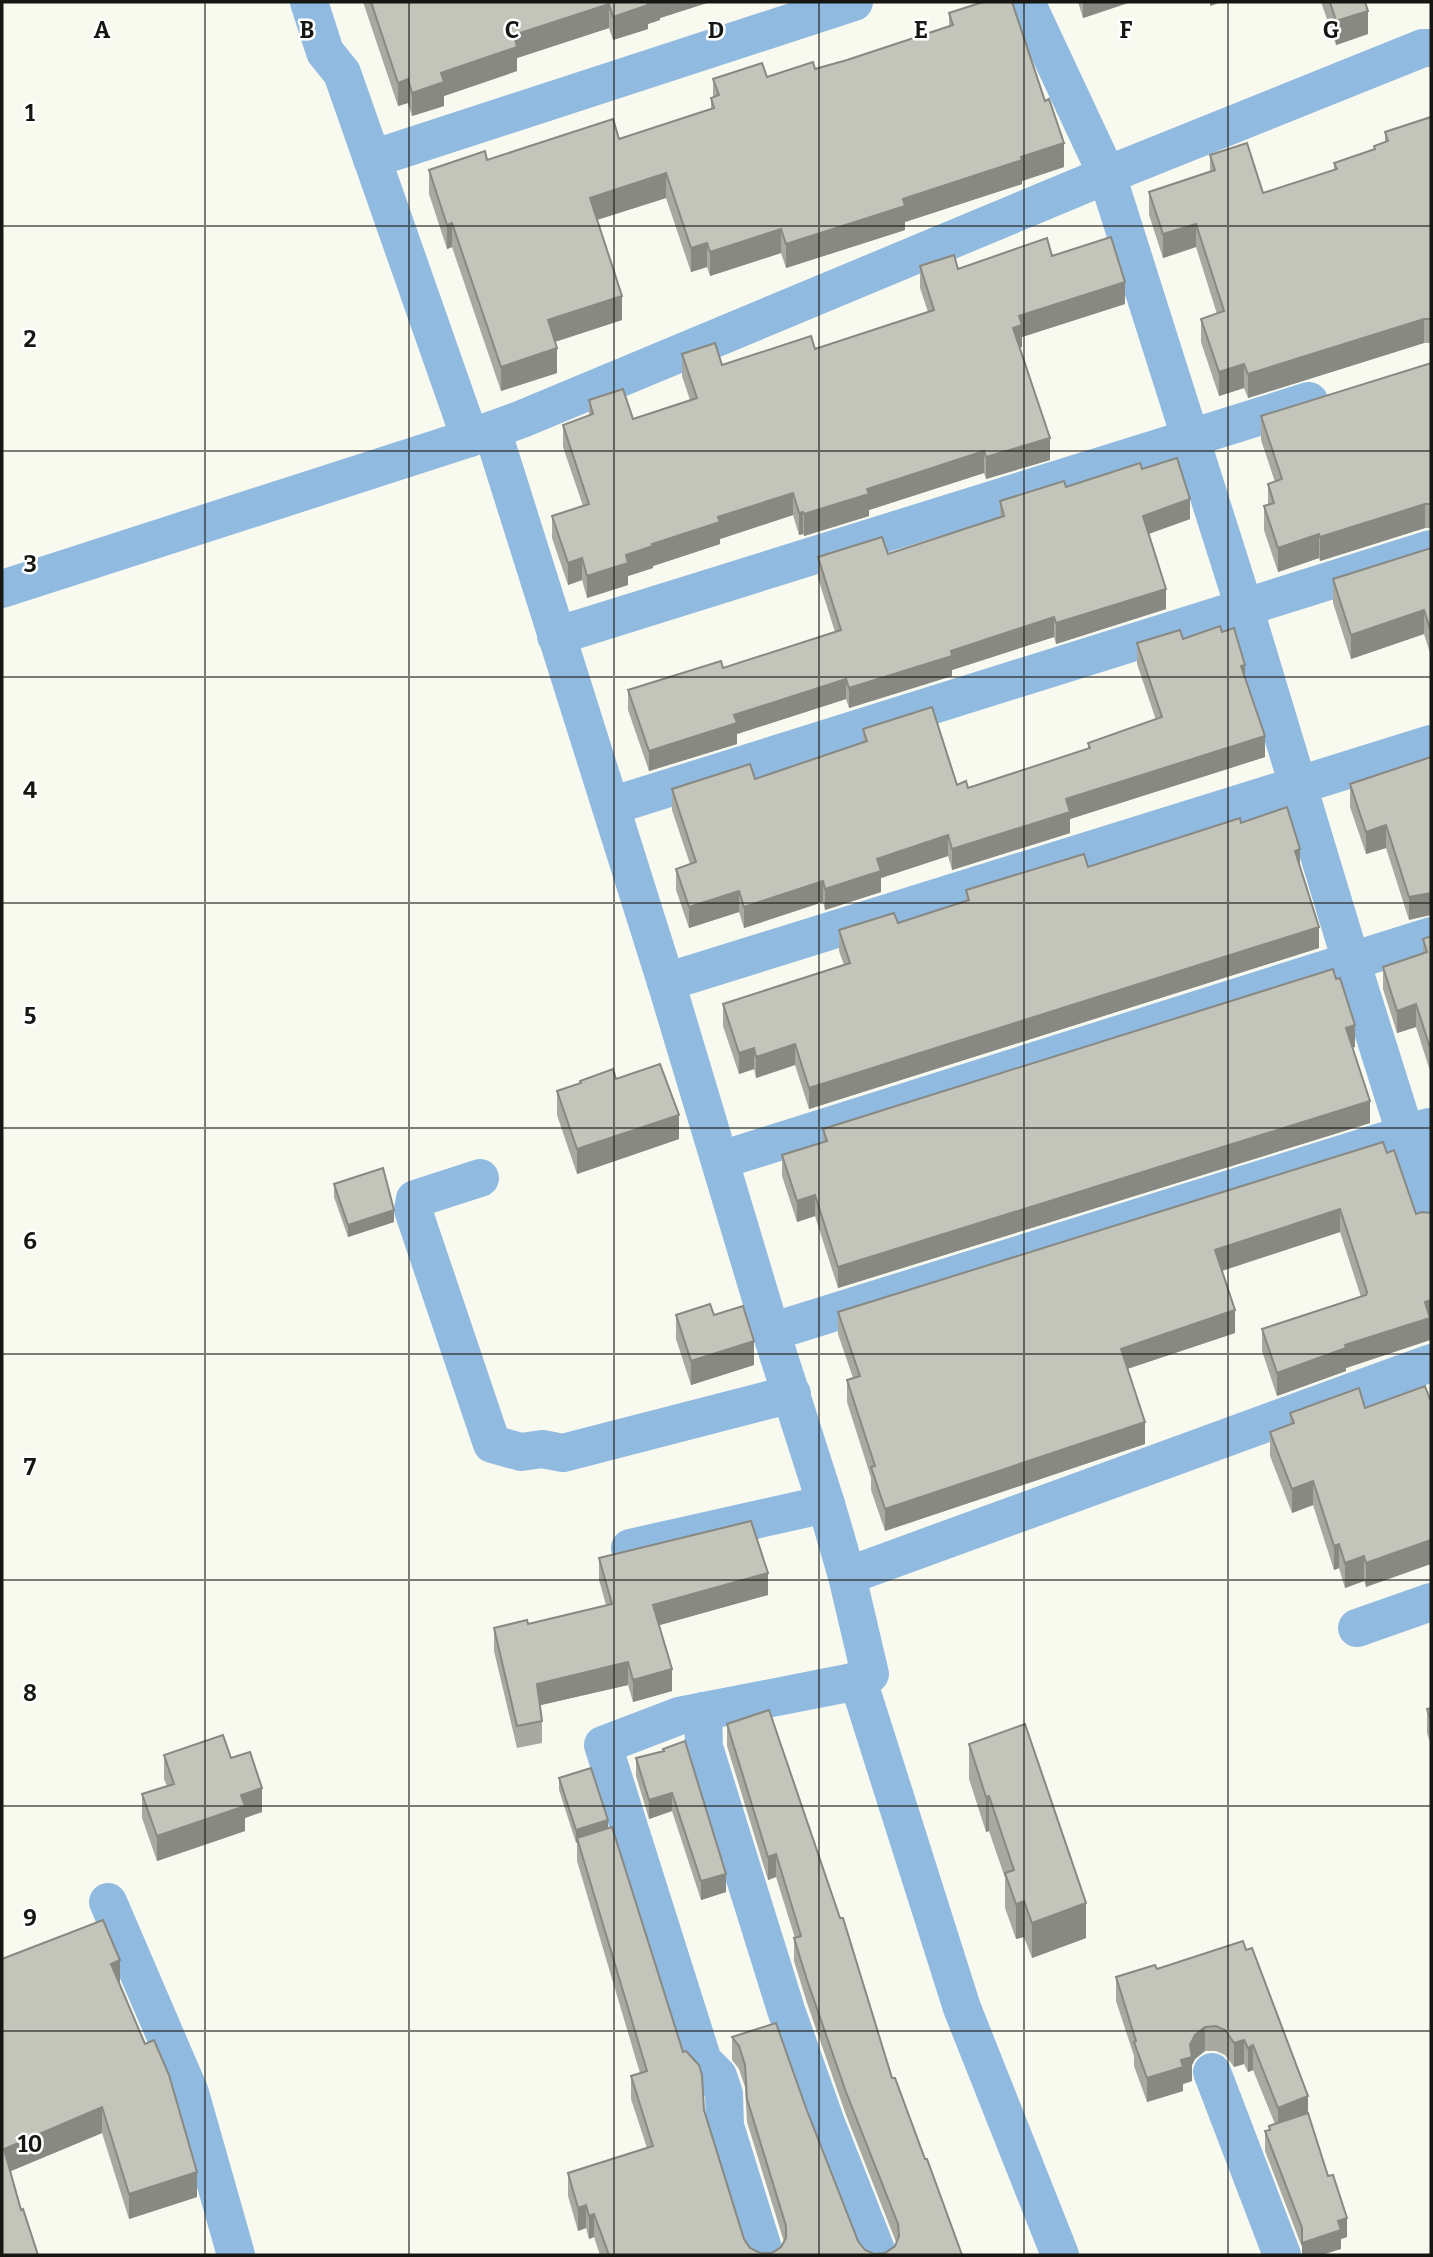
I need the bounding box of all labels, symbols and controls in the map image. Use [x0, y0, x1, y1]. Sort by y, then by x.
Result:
text: A [94, 16, 111, 44]
text: B [300, 16, 314, 44]
text: C [505, 16, 519, 44]
text: D [708, 16, 724, 44]
text: E [914, 16, 928, 44]
text: F [1120, 16, 1133, 44]
text: G [1323, 16, 1340, 44]
text: 1 [25, 99, 35, 127]
text: 2 [24, 325, 37, 353]
text: 3 [23, 550, 37, 578]
text: 4 [23, 776, 37, 804]
text: 5 [24, 1002, 36, 1030]
text: 6 [23, 1227, 37, 1255]
text: 7 [24, 1453, 37, 1481]
text: 8 [23, 1679, 37, 1707]
text: 9 [23, 1904, 37, 1932]
text: 10 [18, 2130, 42, 2158]

